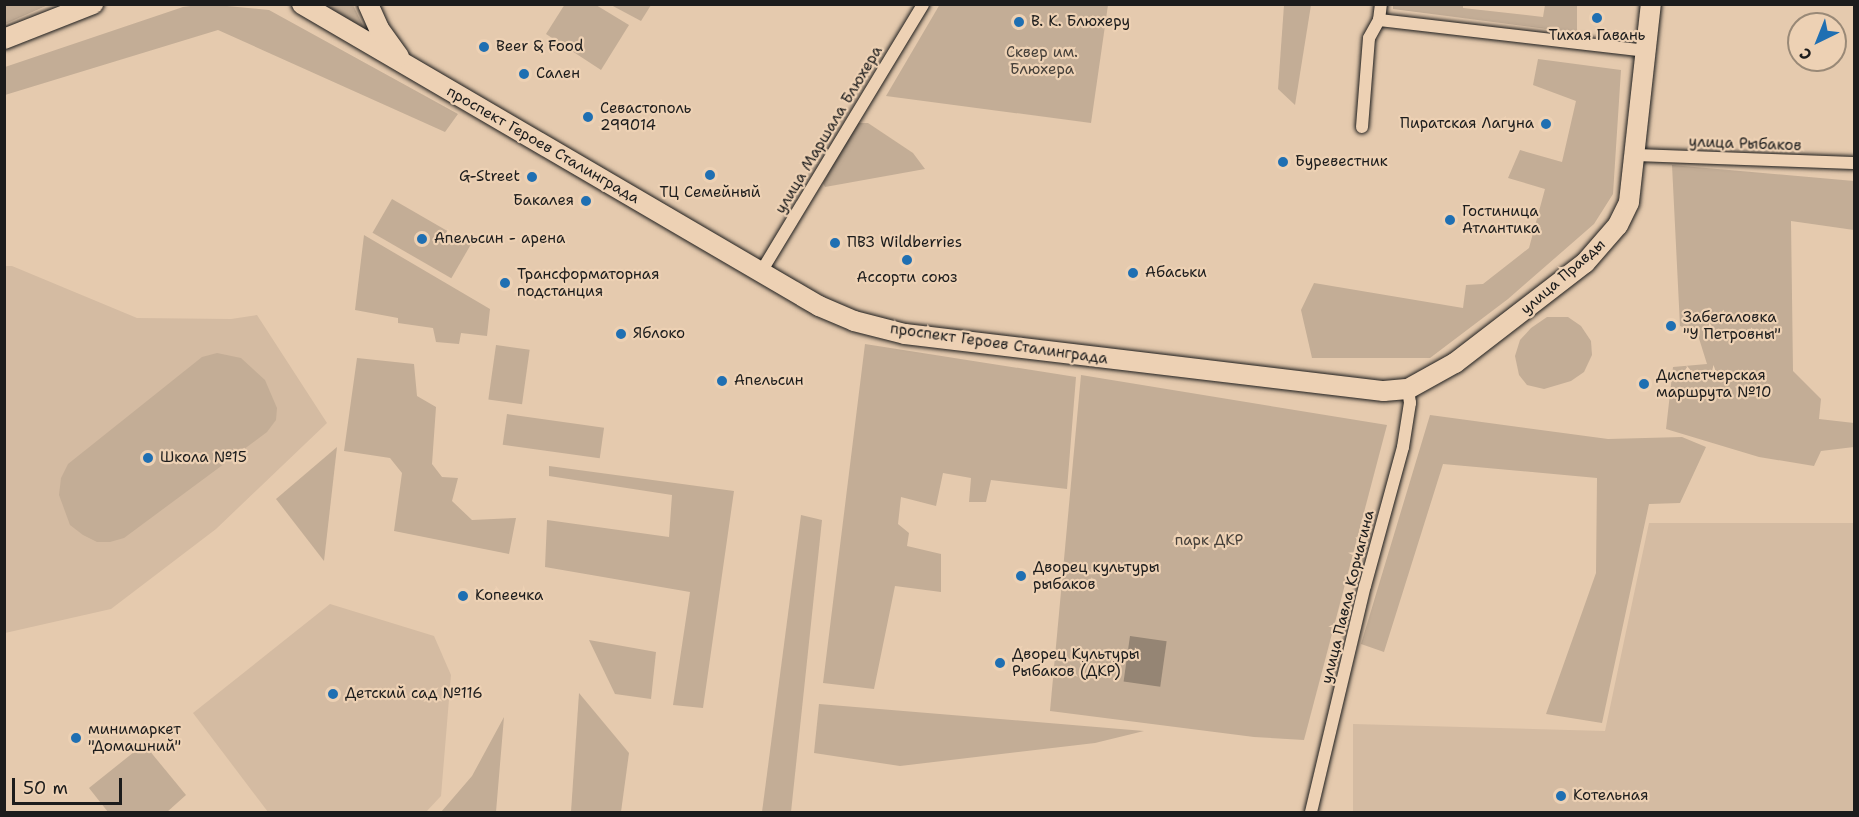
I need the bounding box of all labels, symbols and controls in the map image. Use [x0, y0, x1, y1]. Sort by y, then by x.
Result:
marker: Тихая Гавань [1590, 11, 1604, 25]
north arrow [1787, 12, 1847, 72]
place label: В. К. Блюхеру [1031, 13, 1130, 31]
marker: В. К. Блюхеру [1012, 15, 1026, 29]
place label: Тихая Гавань [1549, 27, 1645, 45]
place label: Beer & Food [496, 38, 583, 56]
marker: Beer & Food [477, 40, 491, 54]
street label: улица Маршала Блюхера [772, 43, 886, 217]
park label: Сквер им. Блюхера [1006, 43, 1078, 78]
text: С [1795, 43, 1817, 65]
place label: Сален [536, 65, 580, 83]
marker: Сален [517, 67, 531, 81]
street label: проспект Героев Сталинграда [443, 82, 643, 208]
place label: Севастополь 299014 [600, 99, 691, 134]
marker: Севастополь 299014 [581, 110, 595, 124]
place label: Пиратская Лагуна [1400, 115, 1534, 133]
marker: Пиратская Лагуна [1539, 117, 1553, 131]
street label: улица Рыбаков [1688, 133, 1802, 155]
place label: Буревестник [1295, 153, 1388, 171]
marker: Буревестник [1276, 155, 1290, 169]
place label: G-Street [459, 168, 520, 186]
marker: ТЦ Семейный [703, 168, 717, 182]
marker: G-Street [525, 170, 539, 184]
place label: ТЦ Семейный [659, 184, 761, 202]
place label: Бакалея [513, 192, 574, 210]
marker: Бакалея [579, 194, 593, 208]
place label: Гостиница Атлантика [1462, 202, 1540, 237]
marker: Гостиница Атлантика [1443, 213, 1457, 227]
place label: Апельсин - арена [434, 230, 565, 248]
marker: Апельсин - арена [415, 232, 429, 246]
place label: ПВЗ Wildberries [847, 234, 962, 252]
street label: улица Правды [1517, 235, 1609, 319]
marker: ПВЗ Wildberries [828, 236, 842, 250]
marker: Ассорти союз [900, 253, 914, 267]
place label: Абаськи [1145, 264, 1207, 282]
place label: Трансформаторная подстанция [517, 265, 659, 300]
marker: Абаськи [1126, 266, 1140, 280]
place label: Ассорти союз [857, 269, 957, 287]
marker: Трансформаторная подстанция [498, 276, 512, 290]
place label: Забегаловка "У Петровны" [1683, 308, 1781, 343]
marker: Забегаловка "У Петровны" [1664, 319, 1678, 333]
street label: проспект Героев Сталинграда [889, 320, 1109, 368]
place label: Яблоко [633, 325, 685, 343]
marker: Яблоко [614, 327, 628, 341]
place label: Диспетчерская маршрута №10 [1656, 366, 1771, 401]
place label: Апельсин [734, 372, 804, 390]
marker: Апельсин [715, 374, 729, 388]
marker: Диспетчерская маршрута №10 [1637, 377, 1651, 391]
place label: Школа №15 [160, 449, 247, 467]
marker: Школа №15 [141, 451, 155, 465]
street label: улица Павла Корчагина [1318, 508, 1378, 686]
park label: парк ДКР [1175, 532, 1243, 550]
place label: Дворец культуры рыбаков [1033, 558, 1160, 593]
marker: Дворец культуры рыбаков [1014, 569, 1028, 583]
place label: Копеечка [475, 587, 543, 605]
marker: Копеечка [456, 589, 470, 603]
place label: Дворец Культуры Рыбаков (ДКР) [1012, 645, 1140, 680]
marker: Дворец Культуры Рыбаков (ДКР) [993, 656, 1007, 670]
place label: Детский сад №116 [345, 685, 483, 703]
marker: Детский сад №116 [326, 687, 340, 701]
place label: минимаркет "Домашний" [88, 720, 181, 755]
marker: минимаркет "Домашний" [69, 731, 83, 745]
scale bar [15, 766, 124, 804]
text: 50 m [23, 776, 68, 800]
place label: Котельная [1573, 787, 1648, 805]
marker: Котельная [1554, 789, 1568, 803]

